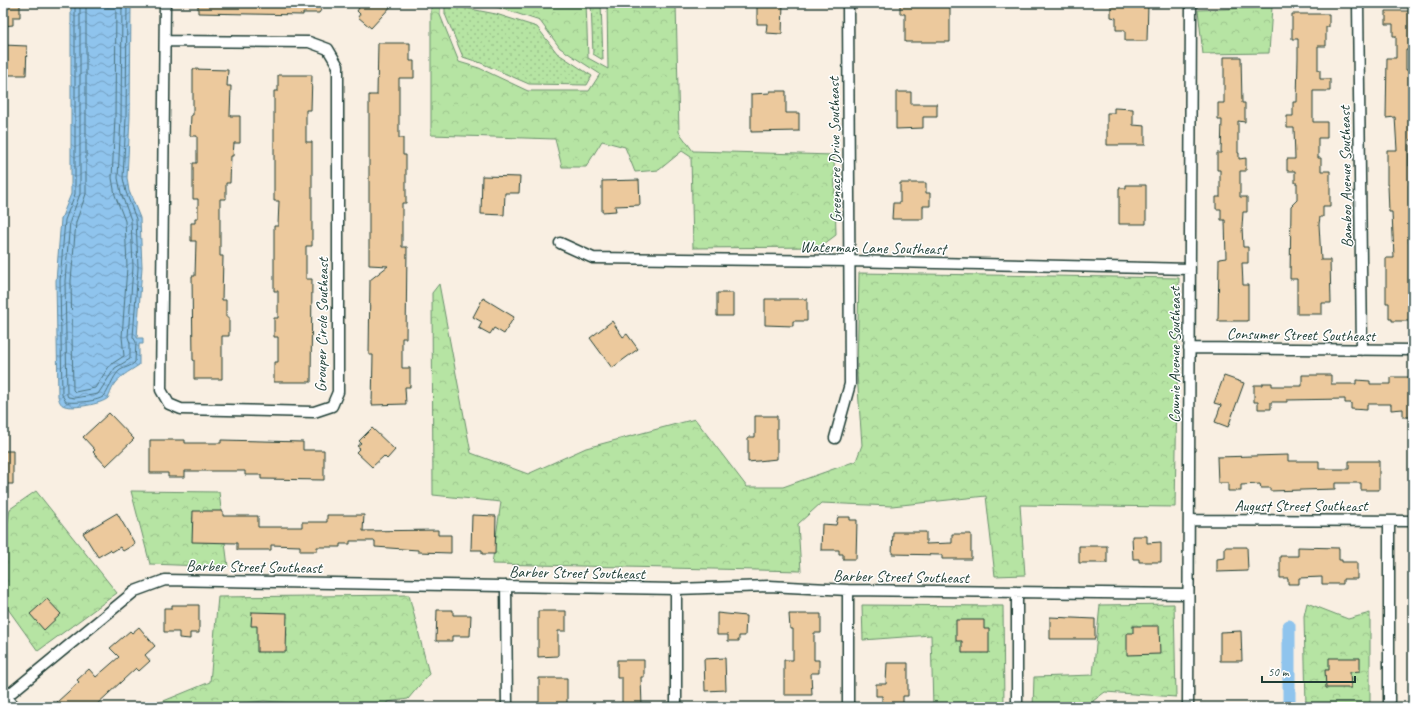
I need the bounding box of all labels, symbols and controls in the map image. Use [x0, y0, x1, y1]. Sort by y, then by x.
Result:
street label: Greenacre Drive Southeast [824, 75, 846, 223]
street label: Bamboo Avenue Southeast [1335, 104, 1357, 248]
street label: Waterman Lane Southeast [800, 237, 949, 259]
street label: Grouper Circle Southeast [311, 256, 333, 392]
street label: Cownie Avenue Southeast [1165, 285, 1185, 423]
street label: Consumer Street Southeast [1227, 324, 1377, 346]
street label: August Street Southeast [1234, 496, 1369, 516]
street label: Barber Street Southeast [186, 556, 324, 578]
street label: Barber Street Southeast [509, 562, 647, 584]
street label: Barber Street Southeast [833, 566, 971, 588]
scale bar [1262, 658, 1355, 684]
text: 50 m [1268, 664, 1290, 680]

